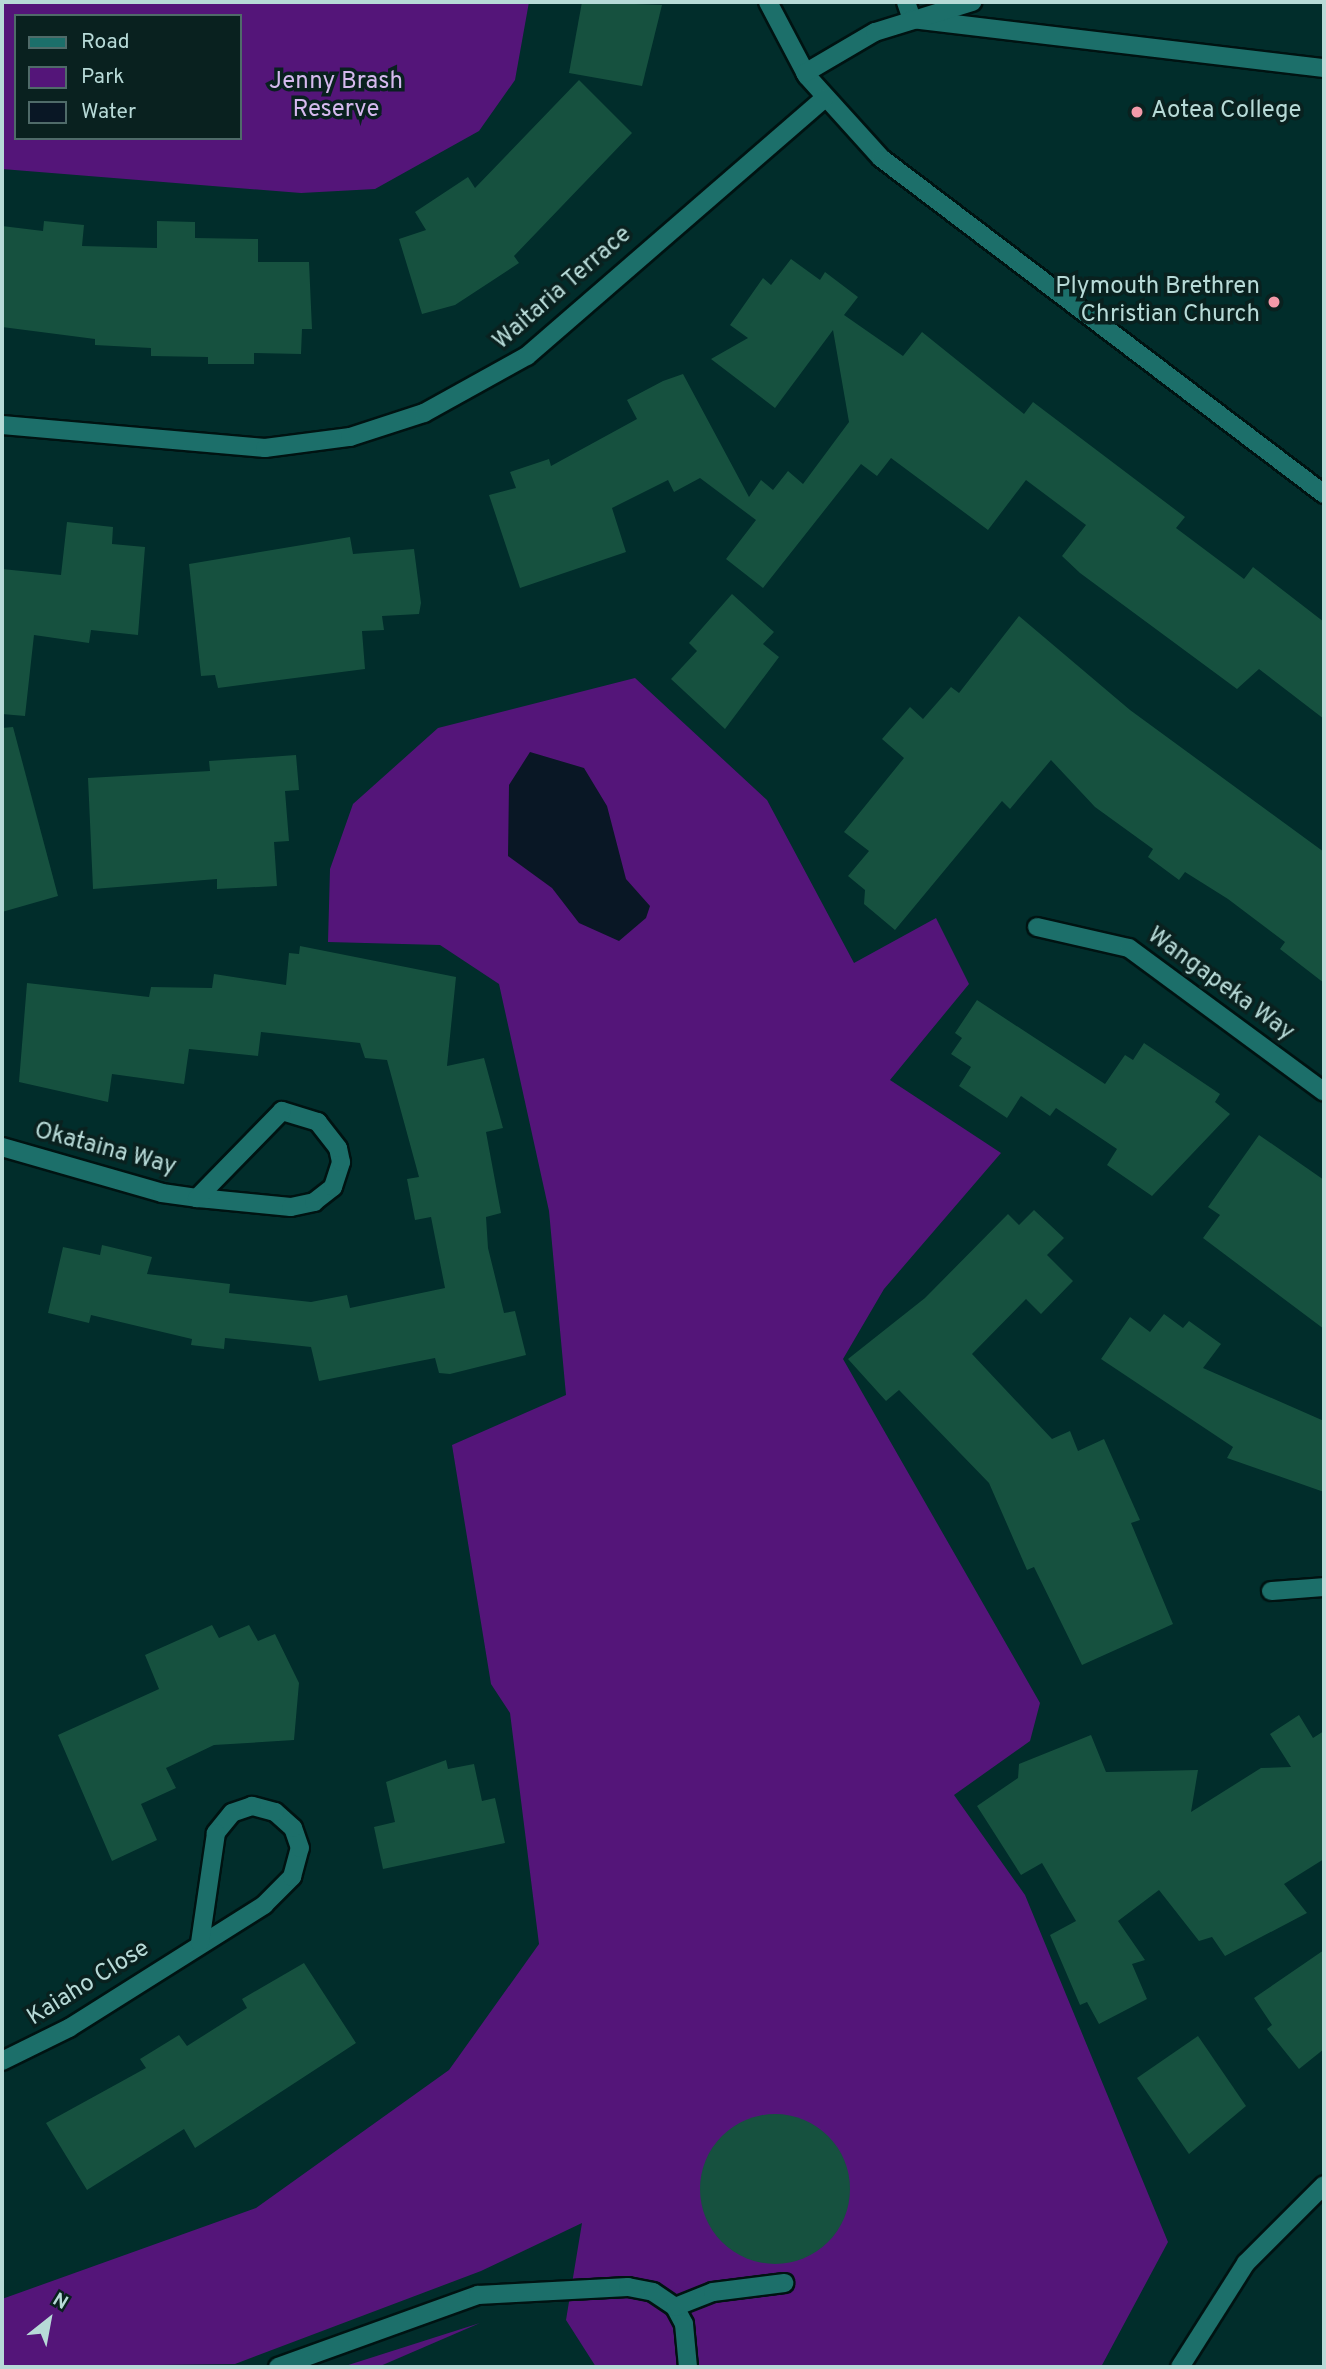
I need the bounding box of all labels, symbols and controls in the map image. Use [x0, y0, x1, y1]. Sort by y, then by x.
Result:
legend [14, 14, 242, 140]
text: Road [81, 29, 130, 56]
text: Park [81, 64, 124, 91]
park label: Jenny Brash Reserve [269, 69, 403, 125]
place label: Aotea College [1151, 98, 1301, 126]
text: Water [81, 99, 136, 126]
marker: Aotea College [1129, 104, 1145, 120]
street label: Waitaria Terrace [488, 221, 638, 357]
place label: Plymouth Brethren Christian Church [1055, 274, 1260, 330]
marker: Plymouth Brethren Christian Church [1266, 294, 1282, 310]
street label: Wangapeka Way [1141, 922, 1299, 1048]
street label: Okataina Way [31, 1117, 179, 1183]
street label: Kaiaho Close [23, 1935, 155, 2033]
north arrow [14, 2285, 84, 2355]
text: N [48, 2288, 72, 2316]

